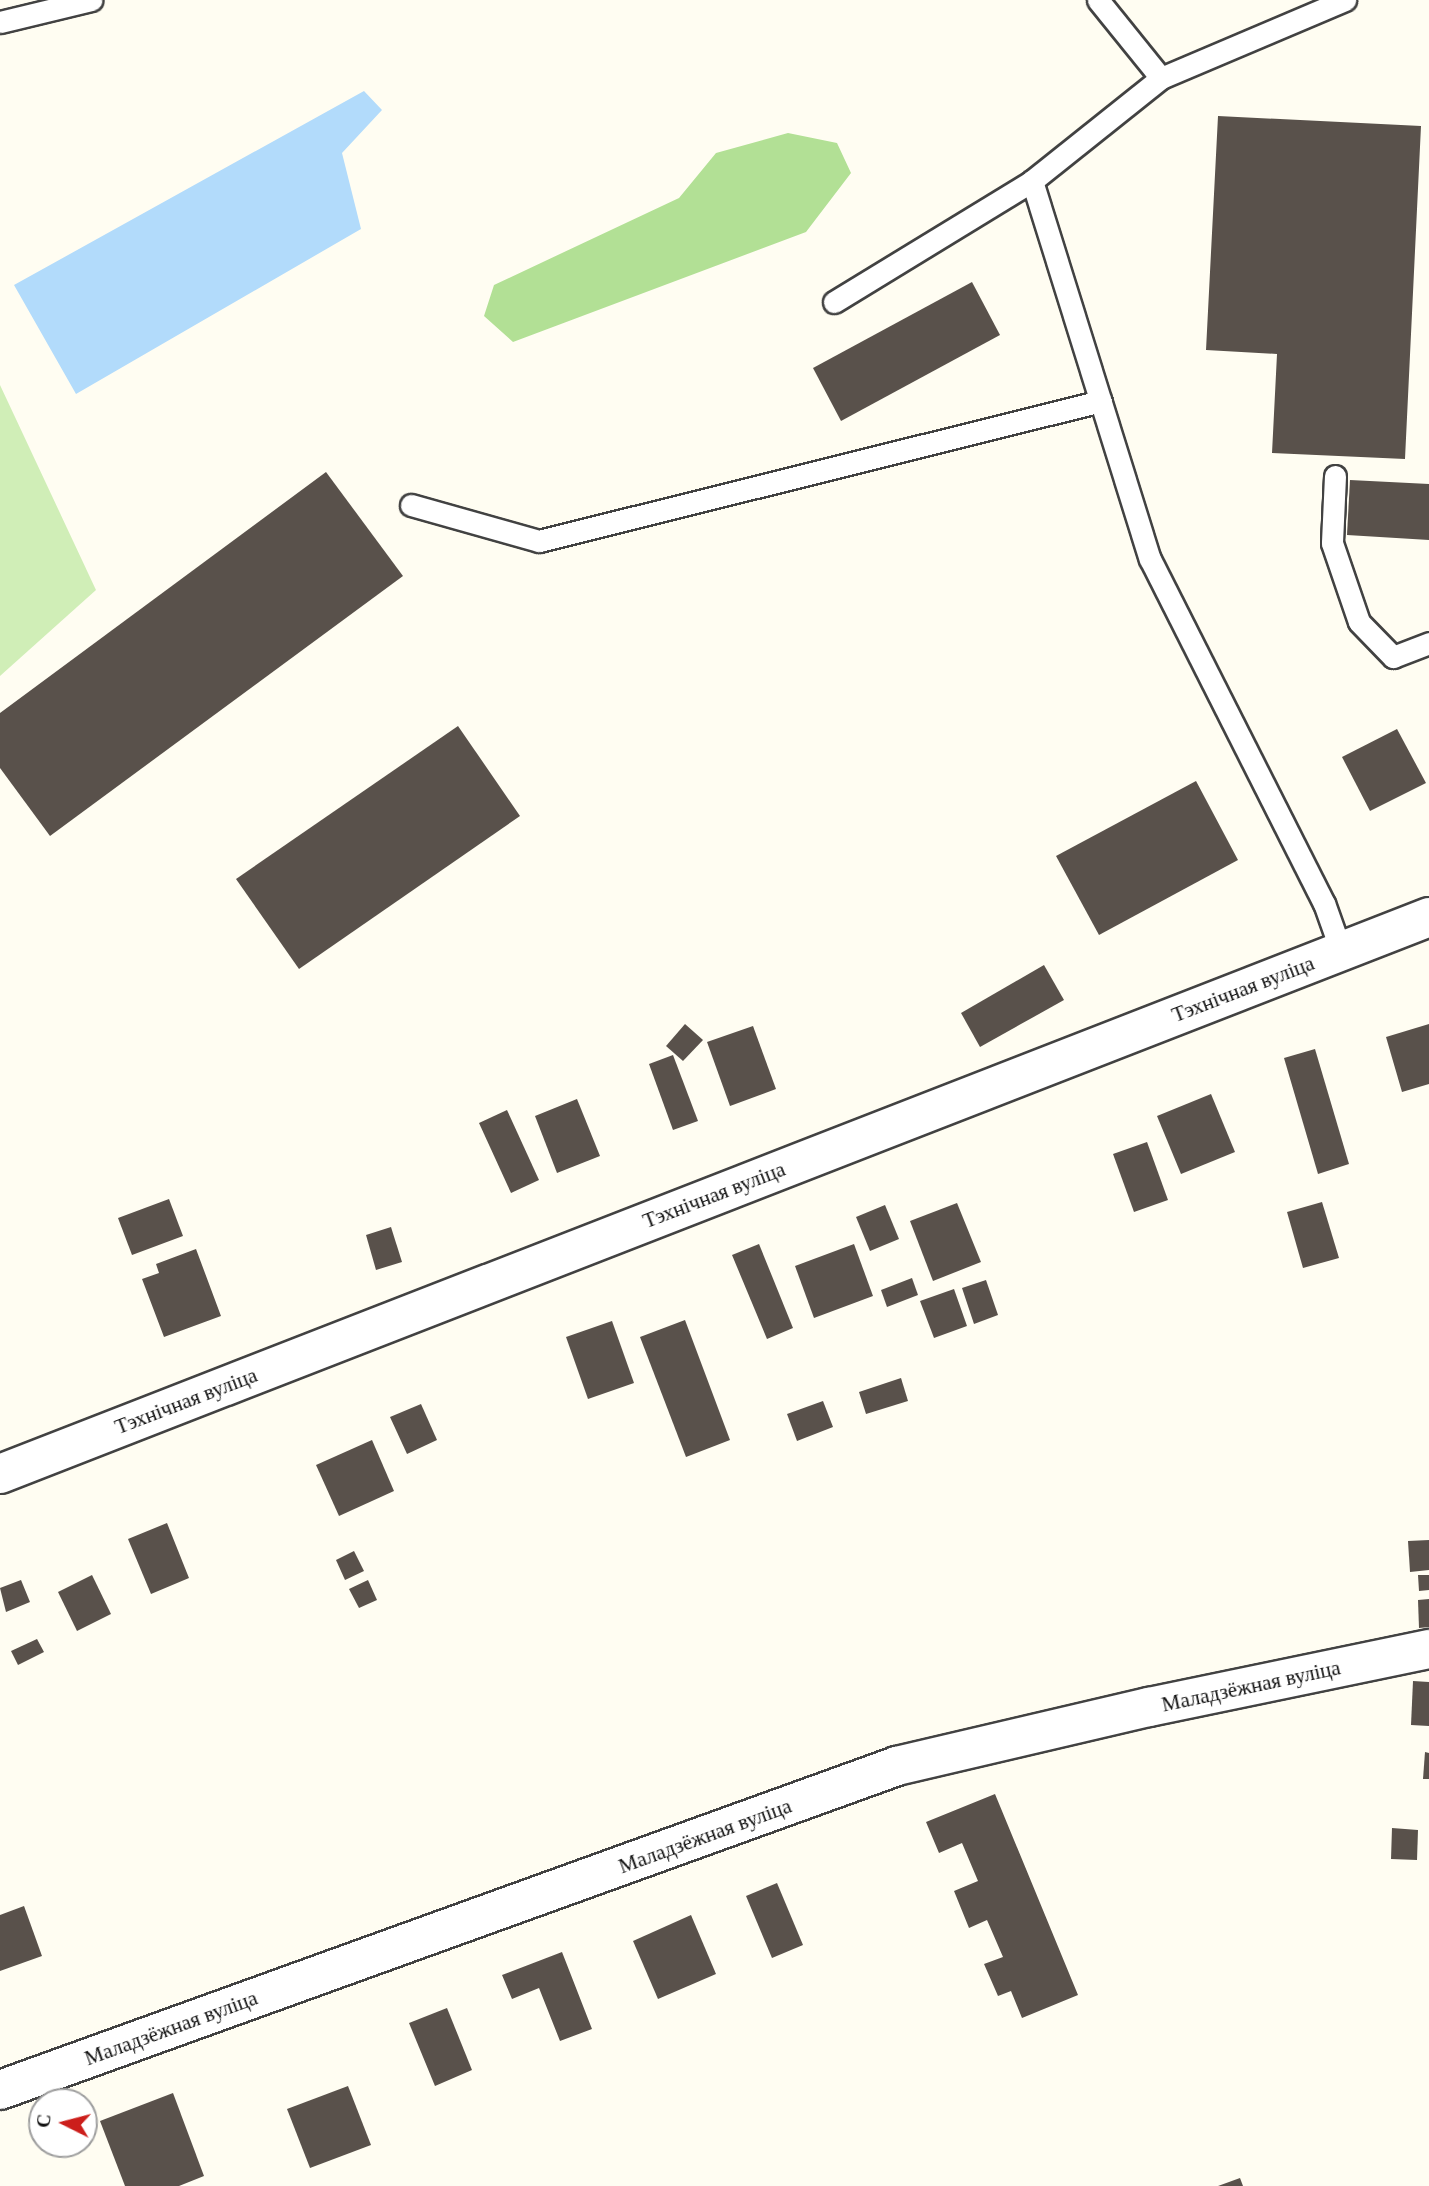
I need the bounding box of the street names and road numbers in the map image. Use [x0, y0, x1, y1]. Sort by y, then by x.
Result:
street label: Тэхнічная вуліца [1168, 950, 1318, 1028]
street label: Тэхнічная вуліца [639, 1156, 789, 1234]
street label: Тэхнічная вуліца [111, 1362, 261, 1440]
street label: Маладзёжная вуліца [1159, 1655, 1343, 1717]
street label: Маладзёжная вуліца [615, 1793, 795, 1879]
street label: Маладзёжная вуліца [81, 1985, 261, 2071]

